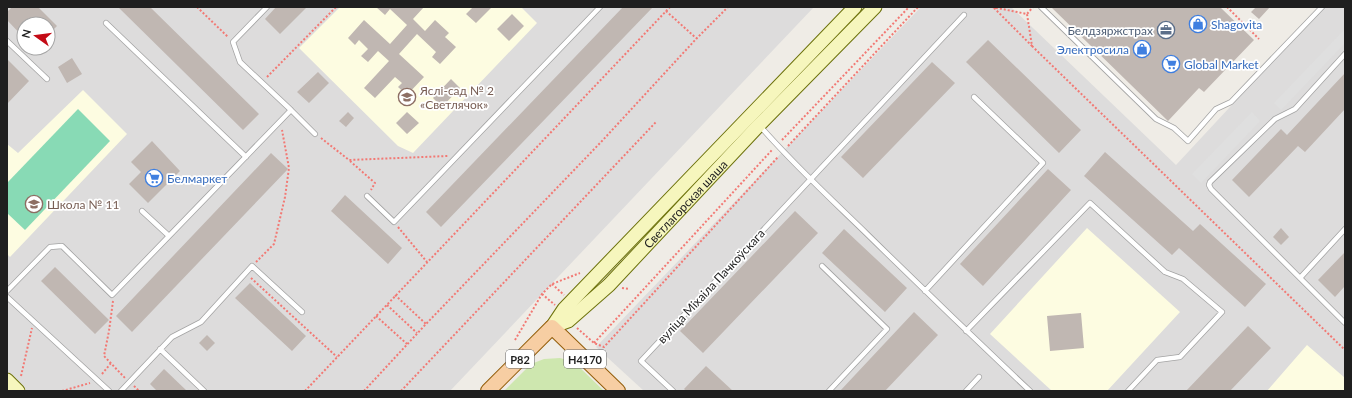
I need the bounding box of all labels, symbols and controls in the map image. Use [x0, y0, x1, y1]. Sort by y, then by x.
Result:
shop icon: Shagovita [1188, 14, 1208, 34]
north arrow [16, 16, 56, 56]
place label: Shagovita [1211, 17, 1262, 32]
office icon: Белдзяржстрах [1156, 20, 1176, 40]
place label: Белдзяржстрах [1067, 23, 1153, 38]
text: N [18, 28, 33, 39]
shop icon: Электросила [1132, 39, 1152, 59]
place label: Электросила [1057, 42, 1129, 57]
supermarket icon: Global Market [1161, 54, 1181, 74]
place label: Global Market [1184, 57, 1259, 72]
place label: Яслі-сад № 2 «Светлячок» [419, 83, 494, 112]
school or university icon: Яслі-сад № 2 «Светлячок» [397, 87, 417, 107]
street label: Светлагорская шаша [640, 156, 730, 251]
supermarket icon: Белмаркет [144, 168, 164, 188]
place label: Белмаркет [167, 171, 227, 186]
school or university icon: Школа № 11 [24, 194, 44, 214]
place label: Школа № 11 [47, 197, 119, 212]
street label: вуліца Міхаіла Пачкоўскага [654, 226, 768, 346]
road number: Р82 [506, 350, 534, 368]
road number: Н4170 [564, 350, 606, 368]

